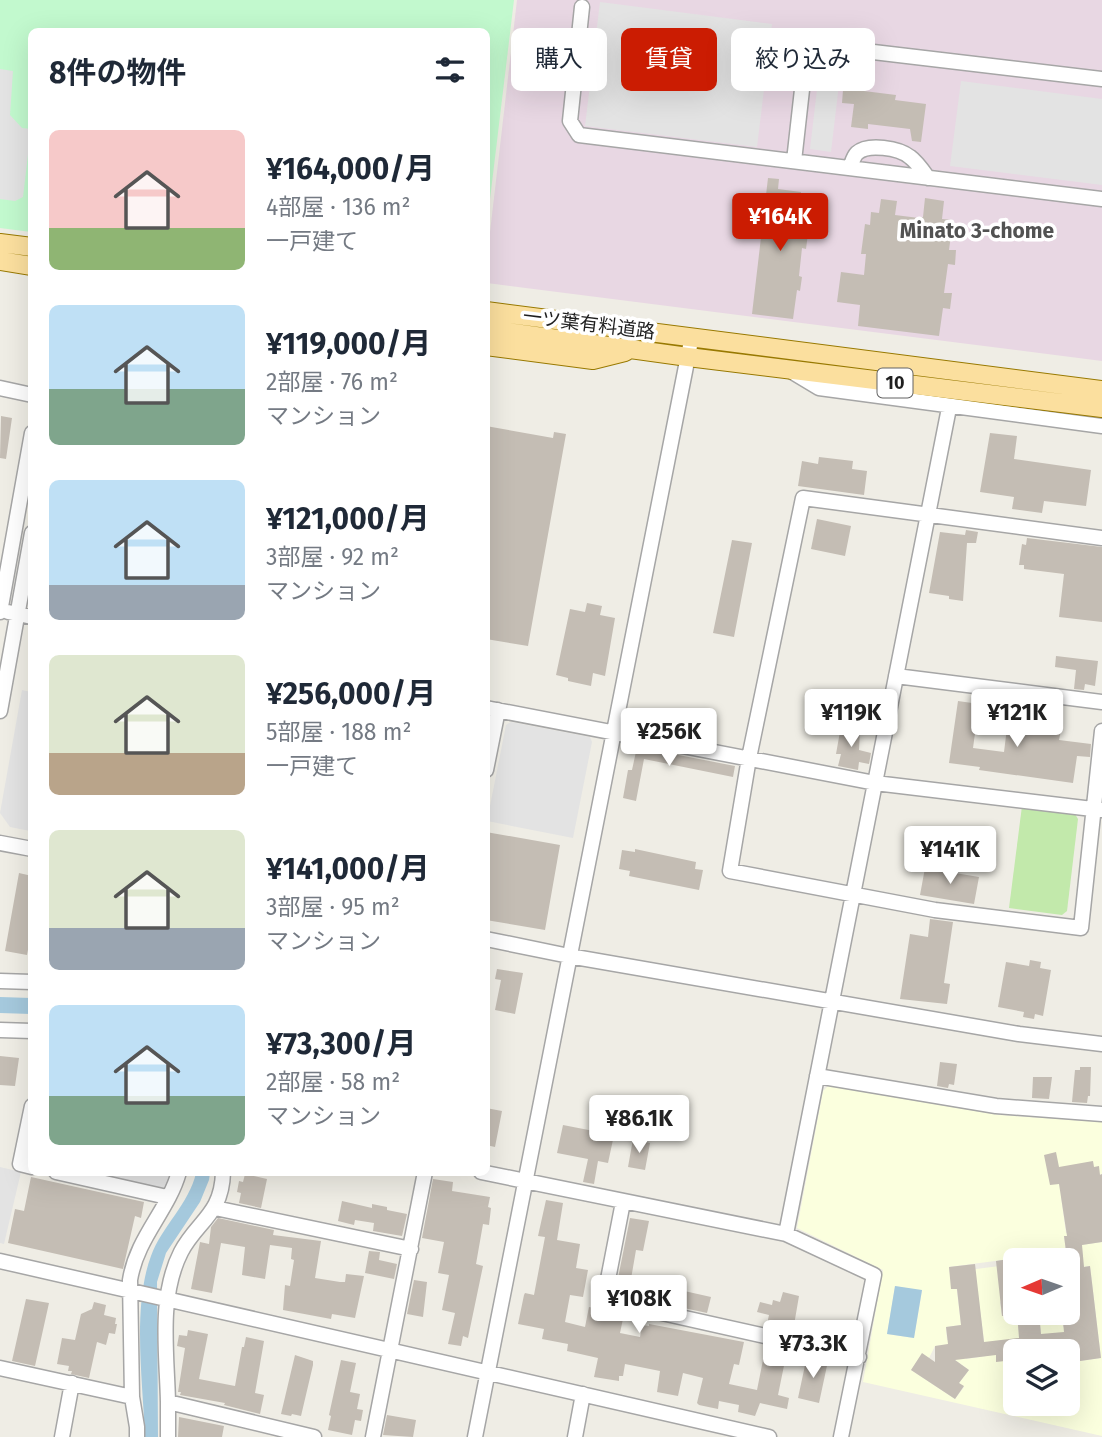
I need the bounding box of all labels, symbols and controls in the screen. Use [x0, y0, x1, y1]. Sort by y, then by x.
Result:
chip: 購入 [511, 28, 607, 91]
chip: 賃貸 [621, 28, 717, 91]
chip: 絞り込み [731, 28, 875, 91]
icon: filters [431, 51, 469, 89]
text: 8件の物件 [49, 55, 186, 91]
text: ¥164,000/月 [266, 151, 435, 187]
icon: home [105, 158, 189, 242]
text: 4部屋 · 136 m² [266, 193, 411, 221]
pin: ¥164K [731, 194, 829, 253]
text: ¥164K [748, 202, 812, 230]
district label: Minato 3-chome [900, 218, 1055, 244]
text: 一戸建て [266, 227, 358, 255]
street label: 一ツ葉有料道路 [522, 304, 656, 344]
text: ¥119,000/月 [266, 326, 431, 362]
icon: home [105, 333, 189, 417]
text: 2部屋 · 76 m² [266, 368, 398, 396]
road number: 10 [878, 368, 912, 398]
text: マンション [266, 402, 381, 430]
text: ¥121,000/月 [266, 501, 430, 537]
icon: home [105, 508, 189, 592]
text: 3部屋 · 92 m² [266, 543, 399, 571]
text: マンション [266, 577, 381, 605]
text: ¥256,000/月 [266, 676, 436, 712]
icon: home [105, 683, 189, 767]
pin: ¥119K [802, 690, 900, 749]
pin: ¥121K [968, 690, 1066, 749]
text: ¥119K [821, 698, 881, 726]
text: ¥121K [987, 698, 1047, 726]
pin: ¥256K [620, 708, 718, 768]
text: ¥256K [637, 717, 701, 745]
text: 5部屋 · 188 m² [266, 718, 411, 746]
text: 一戸建て [266, 752, 358, 780]
pin: ¥141K [901, 826, 999, 886]
text: ¥141K [920, 835, 980, 863]
text: ¥141,000/月 [266, 851, 430, 887]
icon: home [105, 858, 189, 942]
text: 3部屋 · 95 m² [266, 893, 400, 921]
text: マンション [266, 927, 381, 955]
text: ¥73,300/月 [266, 1026, 416, 1062]
icon: home [105, 1033, 189, 1117]
text: 2部屋 · 58 m² [266, 1068, 400, 1096]
pin: ¥86.1K [582, 1096, 696, 1155]
text: マンション [266, 1102, 381, 1130]
text: ¥86.1K [605, 1104, 673, 1132]
north arrow [1003, 1248, 1080, 1325]
map controls [1003, 1248, 1080, 1416]
pin: ¥108K [590, 1276, 688, 1335]
text: ¥108K [607, 1284, 671, 1312]
pin: ¥73.3K [756, 1320, 870, 1380]
text: ¥73.3K [779, 1329, 847, 1357]
button: layers [1003, 1339, 1080, 1416]

